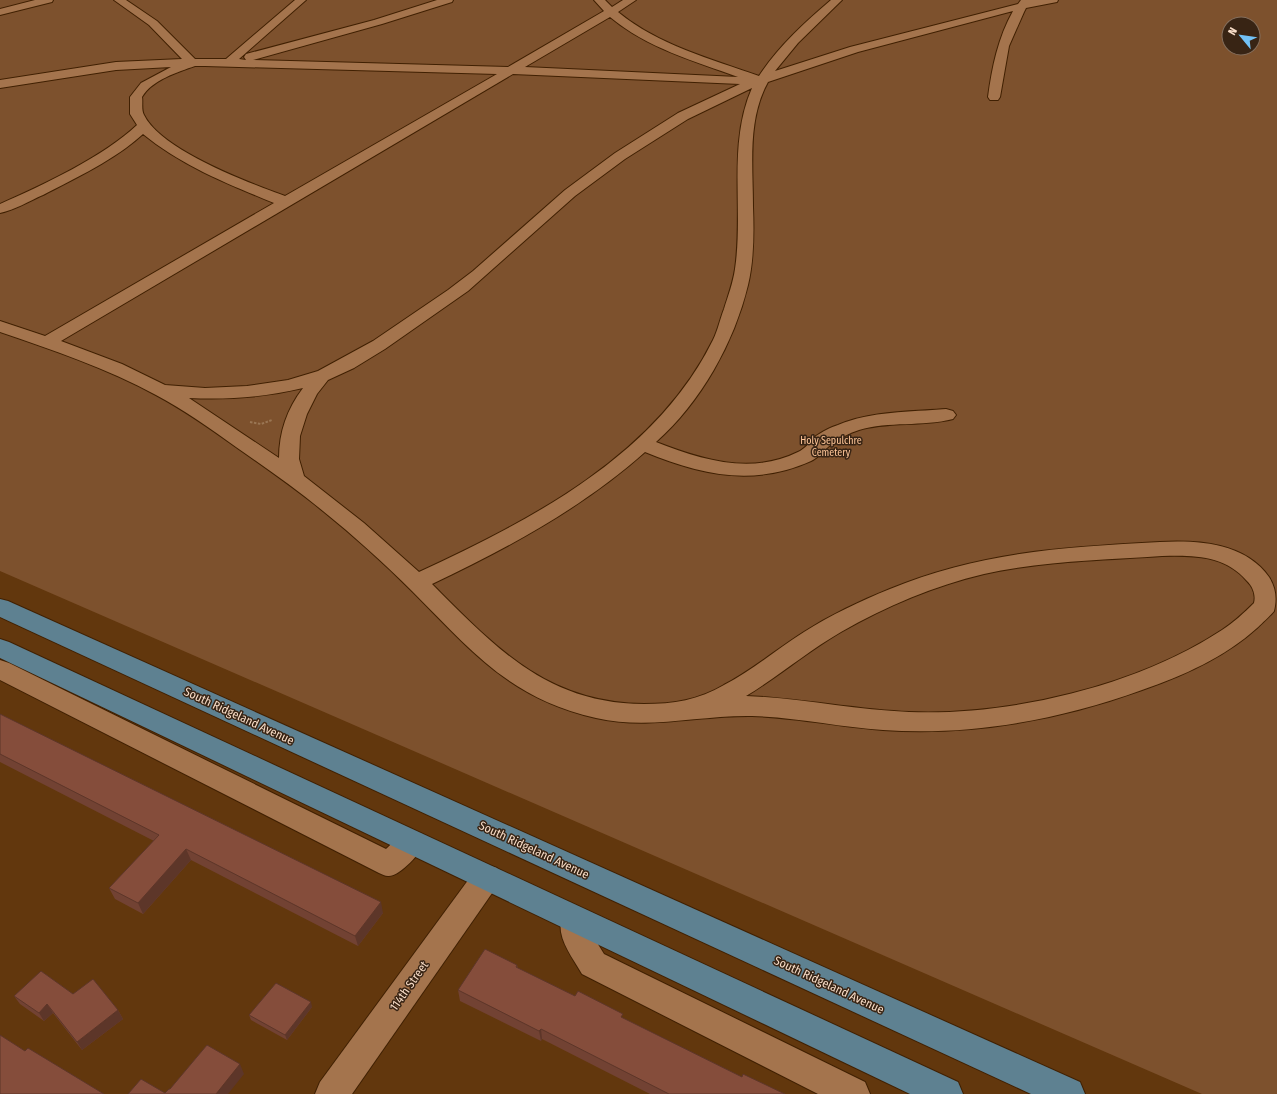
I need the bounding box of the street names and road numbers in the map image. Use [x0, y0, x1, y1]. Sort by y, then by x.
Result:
street label: South Ridgeland Avenue [182, 684, 296, 748]
street label: South Ridgeland Avenue [477, 818, 591, 882]
street label: South Ridgeland Avenue [772, 953, 886, 1017]
street label: 114th Street [387, 958, 431, 1014]

